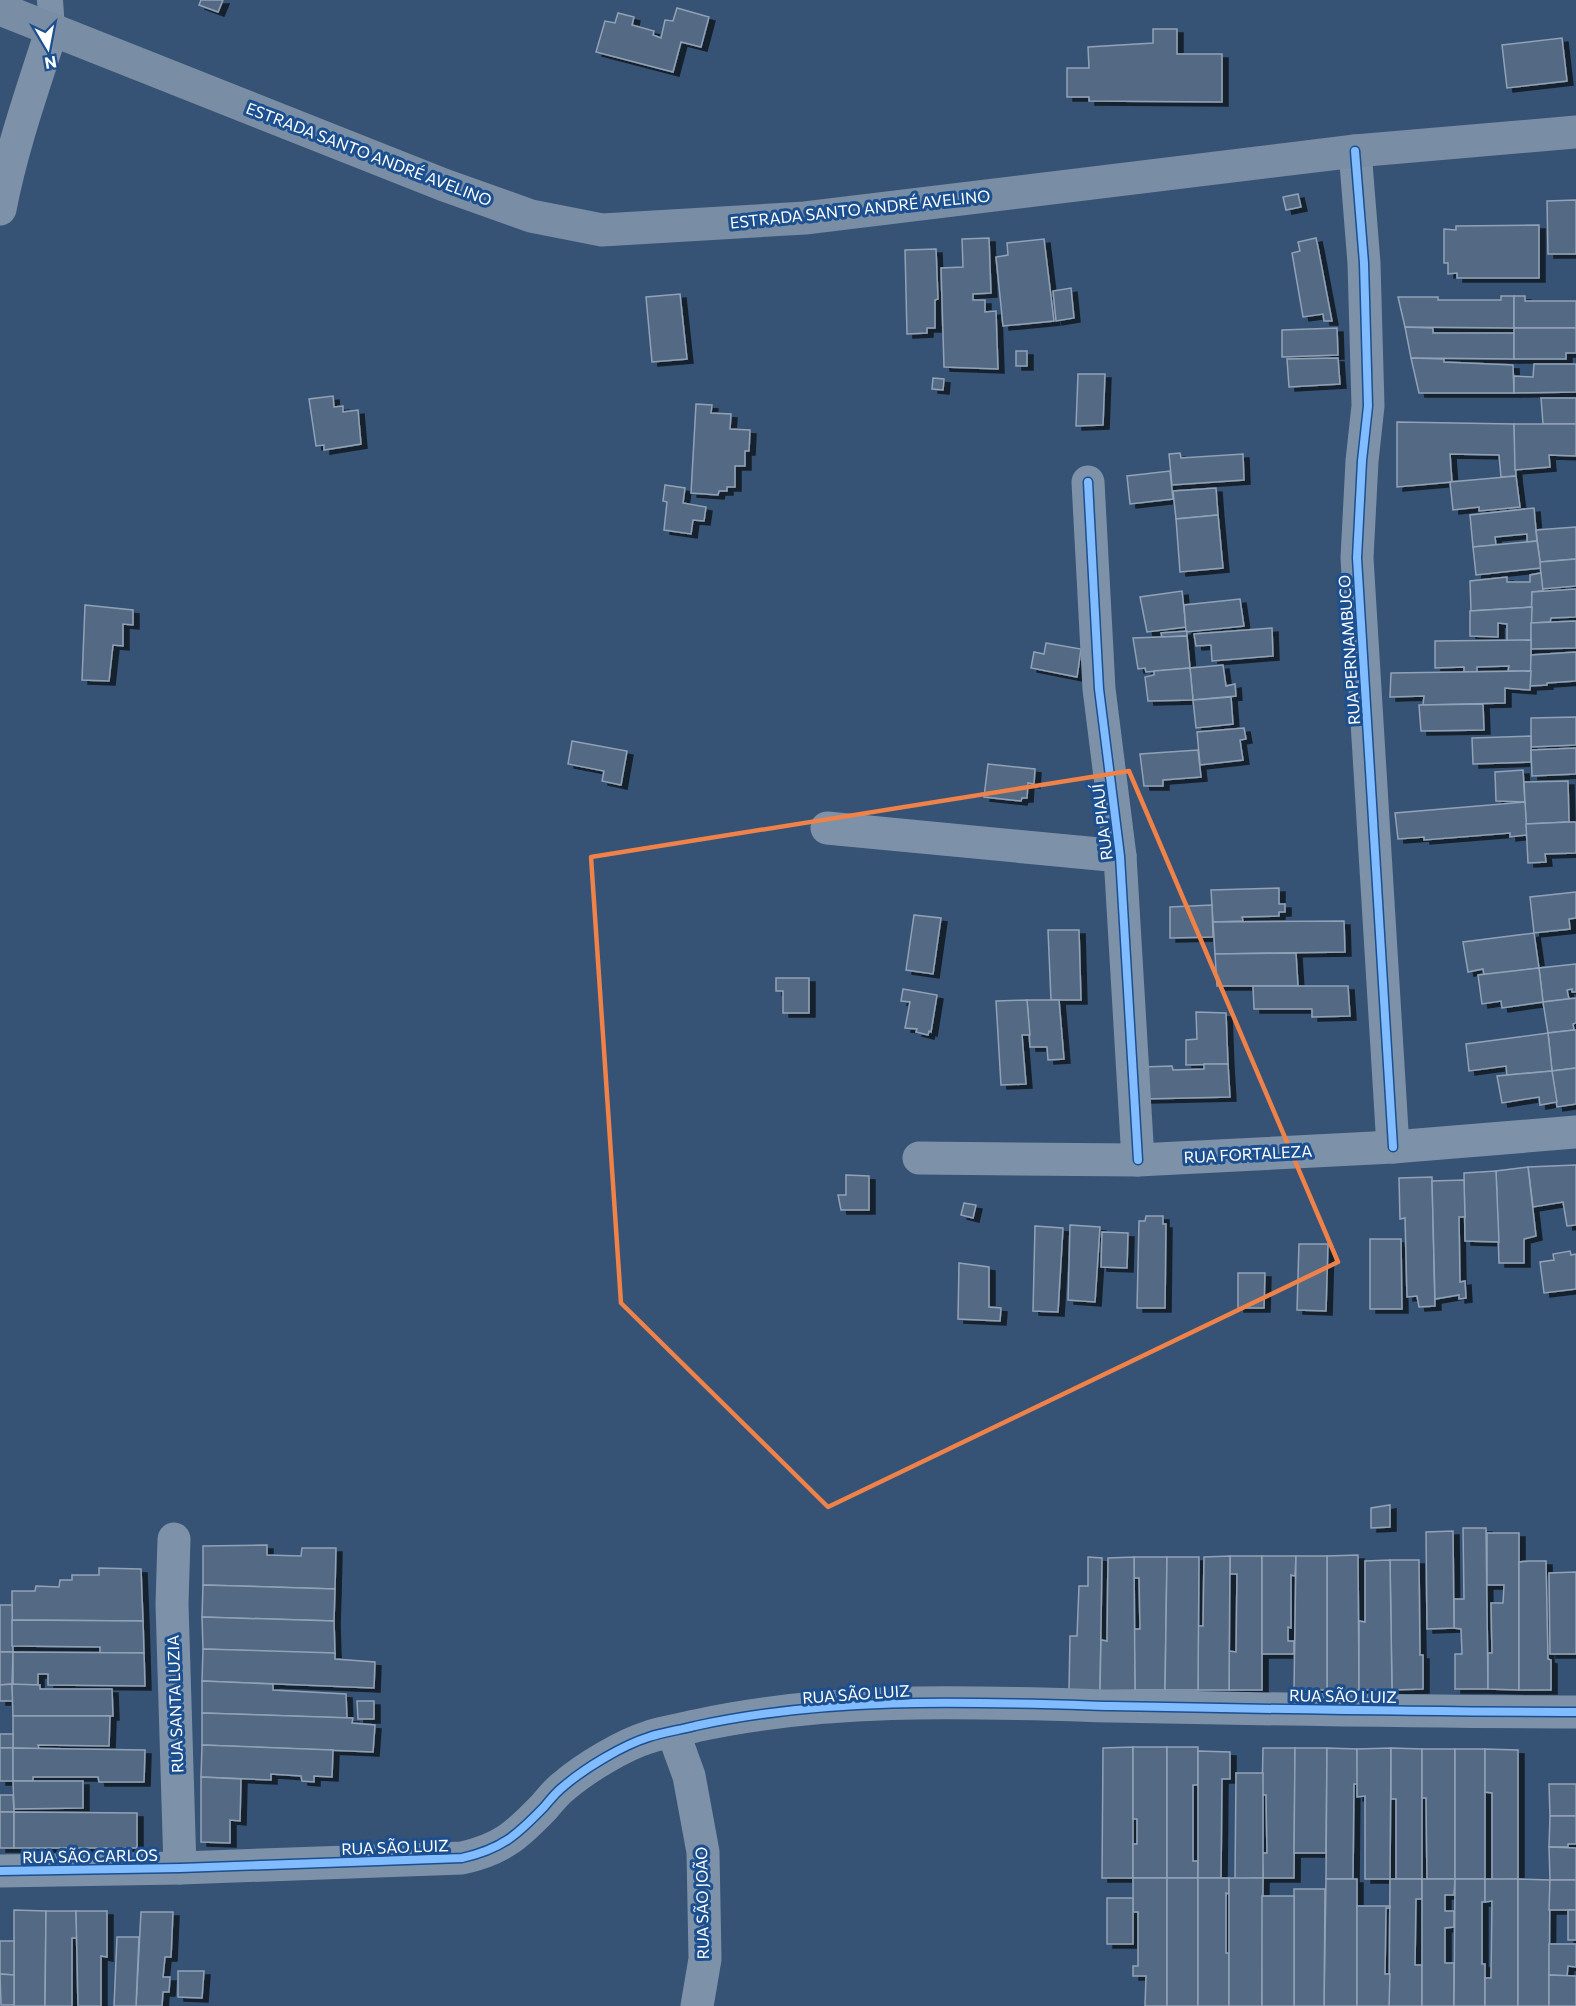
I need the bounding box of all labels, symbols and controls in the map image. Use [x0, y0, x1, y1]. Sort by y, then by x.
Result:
north arrow [18, 18, 78, 78]
text: N [43, 53, 58, 74]
street label: ESTRADA SANTO ANDRÉ AVELINO [244, 98, 495, 209]
street label: ESTRADA SANTO ANDRÉ AVELINO [729, 185, 991, 232]
street label: RUA PERNAMBUCO [1334, 574, 1363, 726]
street label: RUA PIAUÍ [1087, 782, 1116, 861]
street label: RUA FORTALEZA [1183, 1141, 1313, 1166]
street label: RUA SANTA LUZIA [163, 1635, 186, 1773]
street label: RUA SÃO LUIZ [802, 1680, 910, 1707]
street label: RUA SÃO LUIZ [1289, 1685, 1397, 1706]
street label: RUA SÃO LUIZ [341, 1835, 449, 1858]
street label: RUA SÃO CARLOS [22, 1845, 158, 1866]
street label: RUA SÃO JOÃO [691, 1847, 712, 1960]

